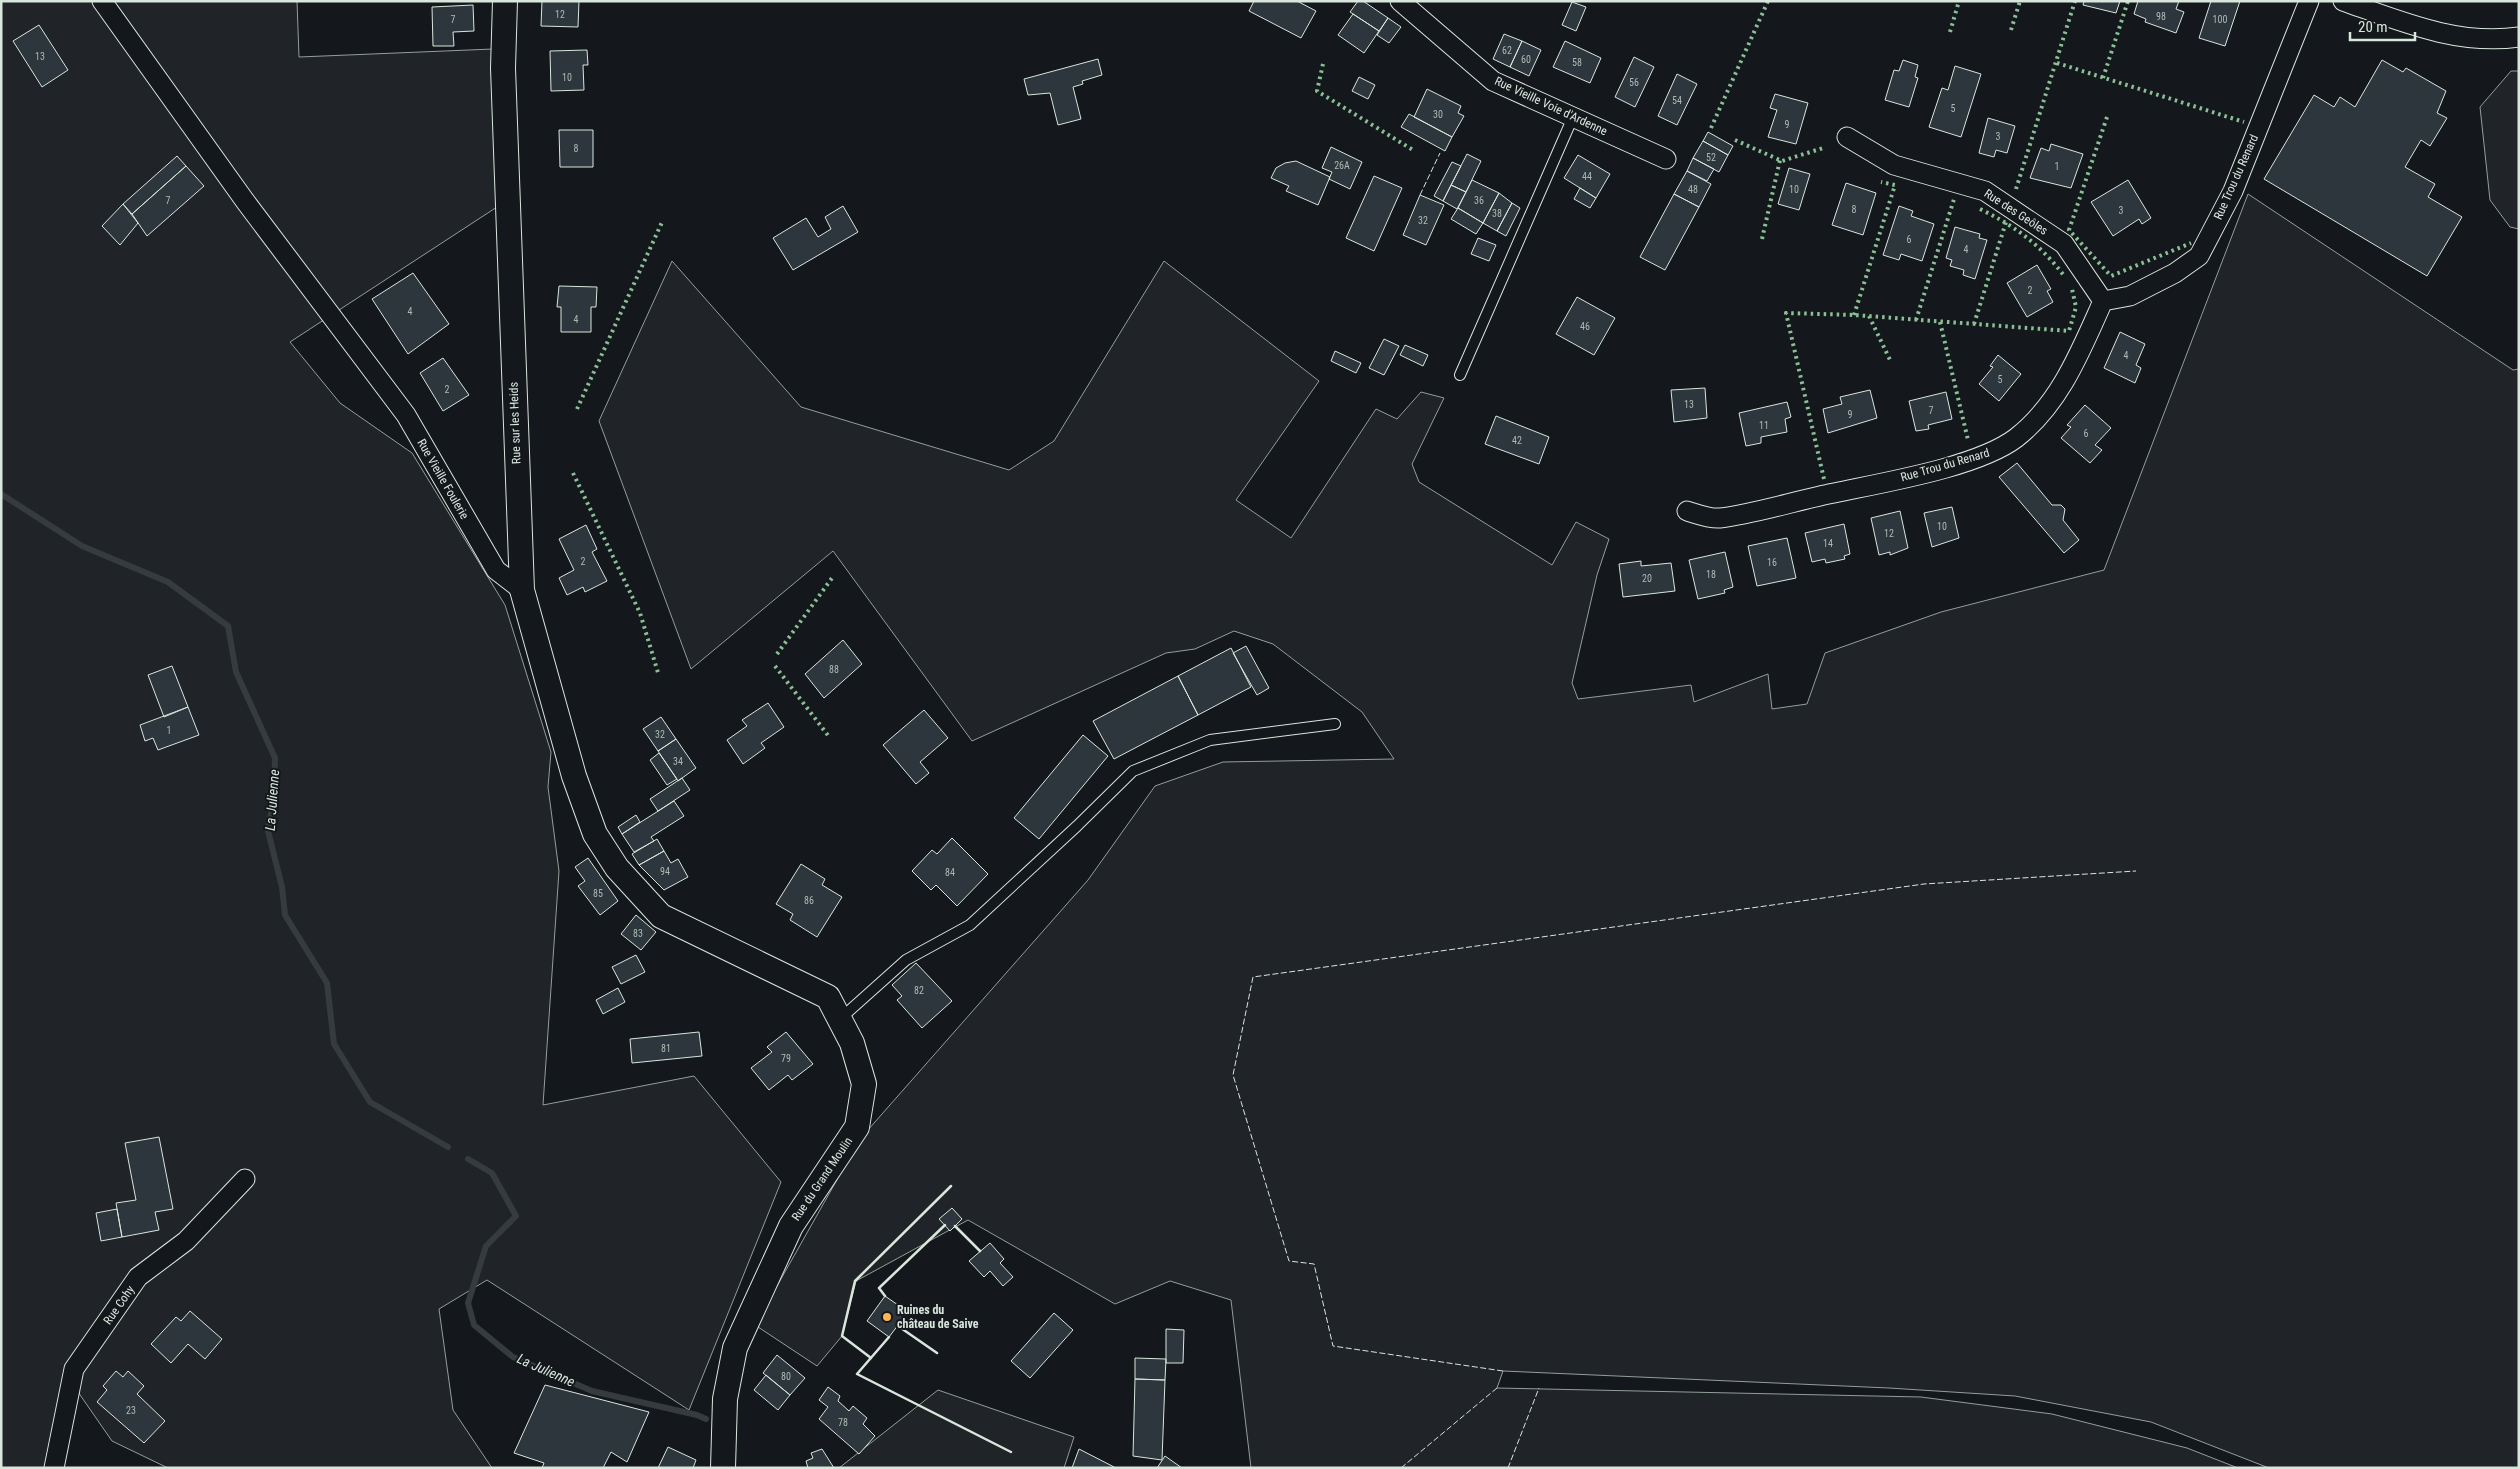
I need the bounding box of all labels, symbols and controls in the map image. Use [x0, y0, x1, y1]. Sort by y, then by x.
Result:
house number: 12 [555, 9, 565, 20]
scale bar [2350, 10, 2415, 42]
house number: 98 [2156, 11, 2166, 22]
house number: 7 [451, 14, 456, 25]
house number: 100 [2213, 14, 2227, 25]
text: 20 m [2358, 18, 2388, 36]
house number: 62 [1502, 45, 1512, 56]
house number: 13 [35, 51, 45, 62]
house number: 60 [1521, 54, 1531, 65]
house number: 58 [1572, 57, 1582, 68]
house number: 10 [562, 72, 572, 83]
street label: Rue Vieille Voie d'Ardenne [1493, 74, 1610, 138]
house number: 56 [1629, 77, 1639, 88]
house number: 54 [1672, 95, 1682, 106]
house number: 5 [1951, 103, 1956, 114]
house number: 30 [1433, 109, 1443, 120]
house number: 9 [1785, 119, 1790, 130]
house number: 3 [1996, 131, 2001, 142]
street label: Rue Trou du Renard [2211, 132, 2261, 222]
house number: 8 [574, 143, 579, 154]
house number: 52 [1706, 152, 1716, 163]
house number: 26A [1334, 160, 1350, 171]
house number: 1 [2055, 161, 2059, 172]
house number: 44 [1582, 171, 1592, 182]
house number: 48 [1688, 184, 1698, 195]
house number: 10 [1789, 184, 1799, 195]
street label: Rue des Geôles [1982, 186, 2050, 238]
house number: 7 [166, 195, 171, 206]
house number: 36 [1474, 195, 1484, 206]
house number: 8 [1852, 204, 1857, 215]
house number: 3 [2119, 205, 2124, 216]
house number: 38 [1492, 208, 1502, 219]
house number: 32 [1418, 215, 1428, 226]
house number: 6 [1907, 234, 1912, 245]
house number: 4 [1964, 244, 1969, 255]
house number: 2 [2028, 285, 2033, 296]
house number: 4 [408, 306, 413, 317]
house number: 4 [574, 314, 579, 325]
house number: 46 [1580, 321, 1590, 332]
house number: 4 [2124, 350, 2129, 361]
house number: 5 [1998, 374, 2003, 385]
street label: Rue sur les Heids [507, 382, 523, 464]
house number: 2 [445, 384, 450, 395]
house number: 13 [1684, 399, 1694, 410]
house number: 7 [1929, 405, 1934, 416]
house number: 9 [1848, 409, 1853, 420]
house number: 11 [1759, 420, 1769, 431]
house number: 6 [2084, 428, 2089, 439]
house number: 42 [1512, 435, 1522, 446]
street label: Rue Vieille Foulerie [414, 436, 472, 522]
street label: Rue Trou du Renard [1899, 446, 1991, 484]
house number: 10 [1937, 521, 1947, 532]
house number: 12 [1884, 528, 1894, 539]
house number: 14 [1823, 538, 1833, 549]
house number: 2 [581, 556, 586, 567]
house number: 16 [1767, 557, 1777, 568]
house number: 18 [1706, 569, 1716, 580]
house number: 20 [1642, 573, 1652, 584]
house number: 88 [829, 664, 839, 675]
house number: 1 [167, 725, 171, 736]
house number: 32 [655, 729, 665, 740]
house number: 34 [673, 756, 683, 767]
water label: La Julienne [262, 769, 282, 831]
house number: 94 [660, 866, 670, 877]
house number: 84 [945, 867, 955, 878]
house number: 85 [593, 888, 603, 899]
house number: 86 [804, 895, 814, 906]
house number: 83 [633, 928, 643, 939]
house number: 82 [914, 985, 924, 996]
house number: 81 [661, 1043, 671, 1054]
house number: 79 [781, 1053, 791, 1064]
street label: Rue du Grand Moulin [789, 1134, 855, 1224]
street label: Rue Cohy [101, 1283, 137, 1327]
place label: Ruines du château de Saive [897, 1303, 979, 1331]
marker: Ruines du château de Saive [881, 1311, 893, 1323]
water label: La Julienne [515, 1350, 577, 1390]
house number: 80 [781, 1371, 791, 1382]
house number: 23 [126, 1405, 136, 1416]
house number: 78 [838, 1417, 848, 1428]

